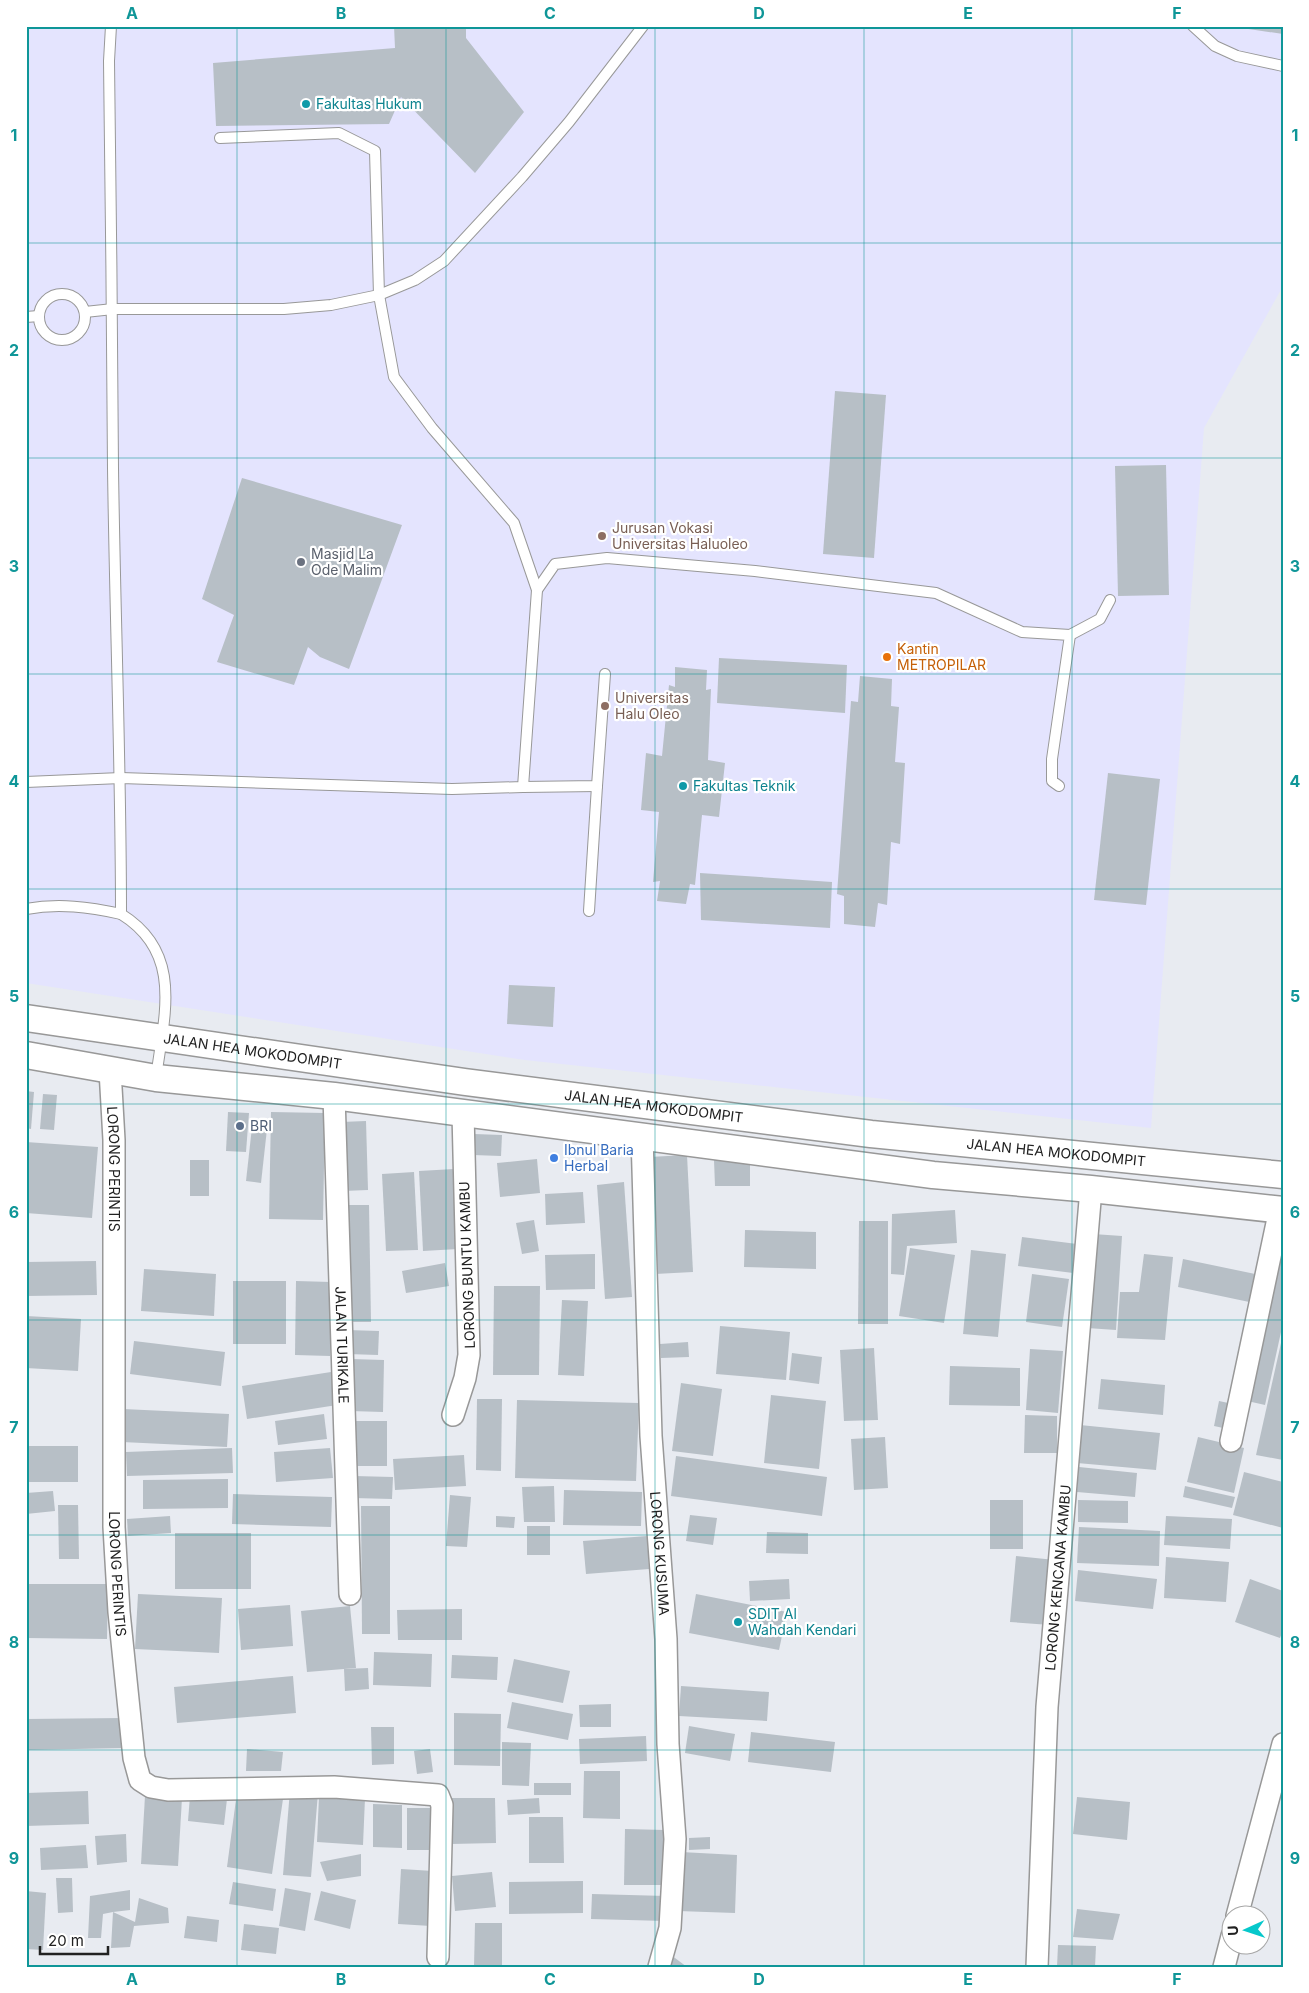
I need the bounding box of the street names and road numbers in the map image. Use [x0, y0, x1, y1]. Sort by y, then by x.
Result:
street label: JALAN HEA MOKODOMPIT [162, 1029, 343, 1072]
street label: JALAN HEA MOKODOMPIT [563, 1086, 744, 1126]
street label: LORONG PERINTIS [104, 1106, 123, 1232]
street label: JALAN HEA MOKODOMPIT [966, 1135, 1147, 1169]
street label: LORONG BUNTU KAMBU [455, 1181, 478, 1349]
street label: JALAN TURIKALE [332, 1286, 353, 1404]
street label: LORONG KENCANA KAMBU [1041, 1484, 1074, 1671]
street label: LORONG KUSUMA [647, 1491, 673, 1617]
street label: LORONG PERINTIS [106, 1511, 130, 1637]

